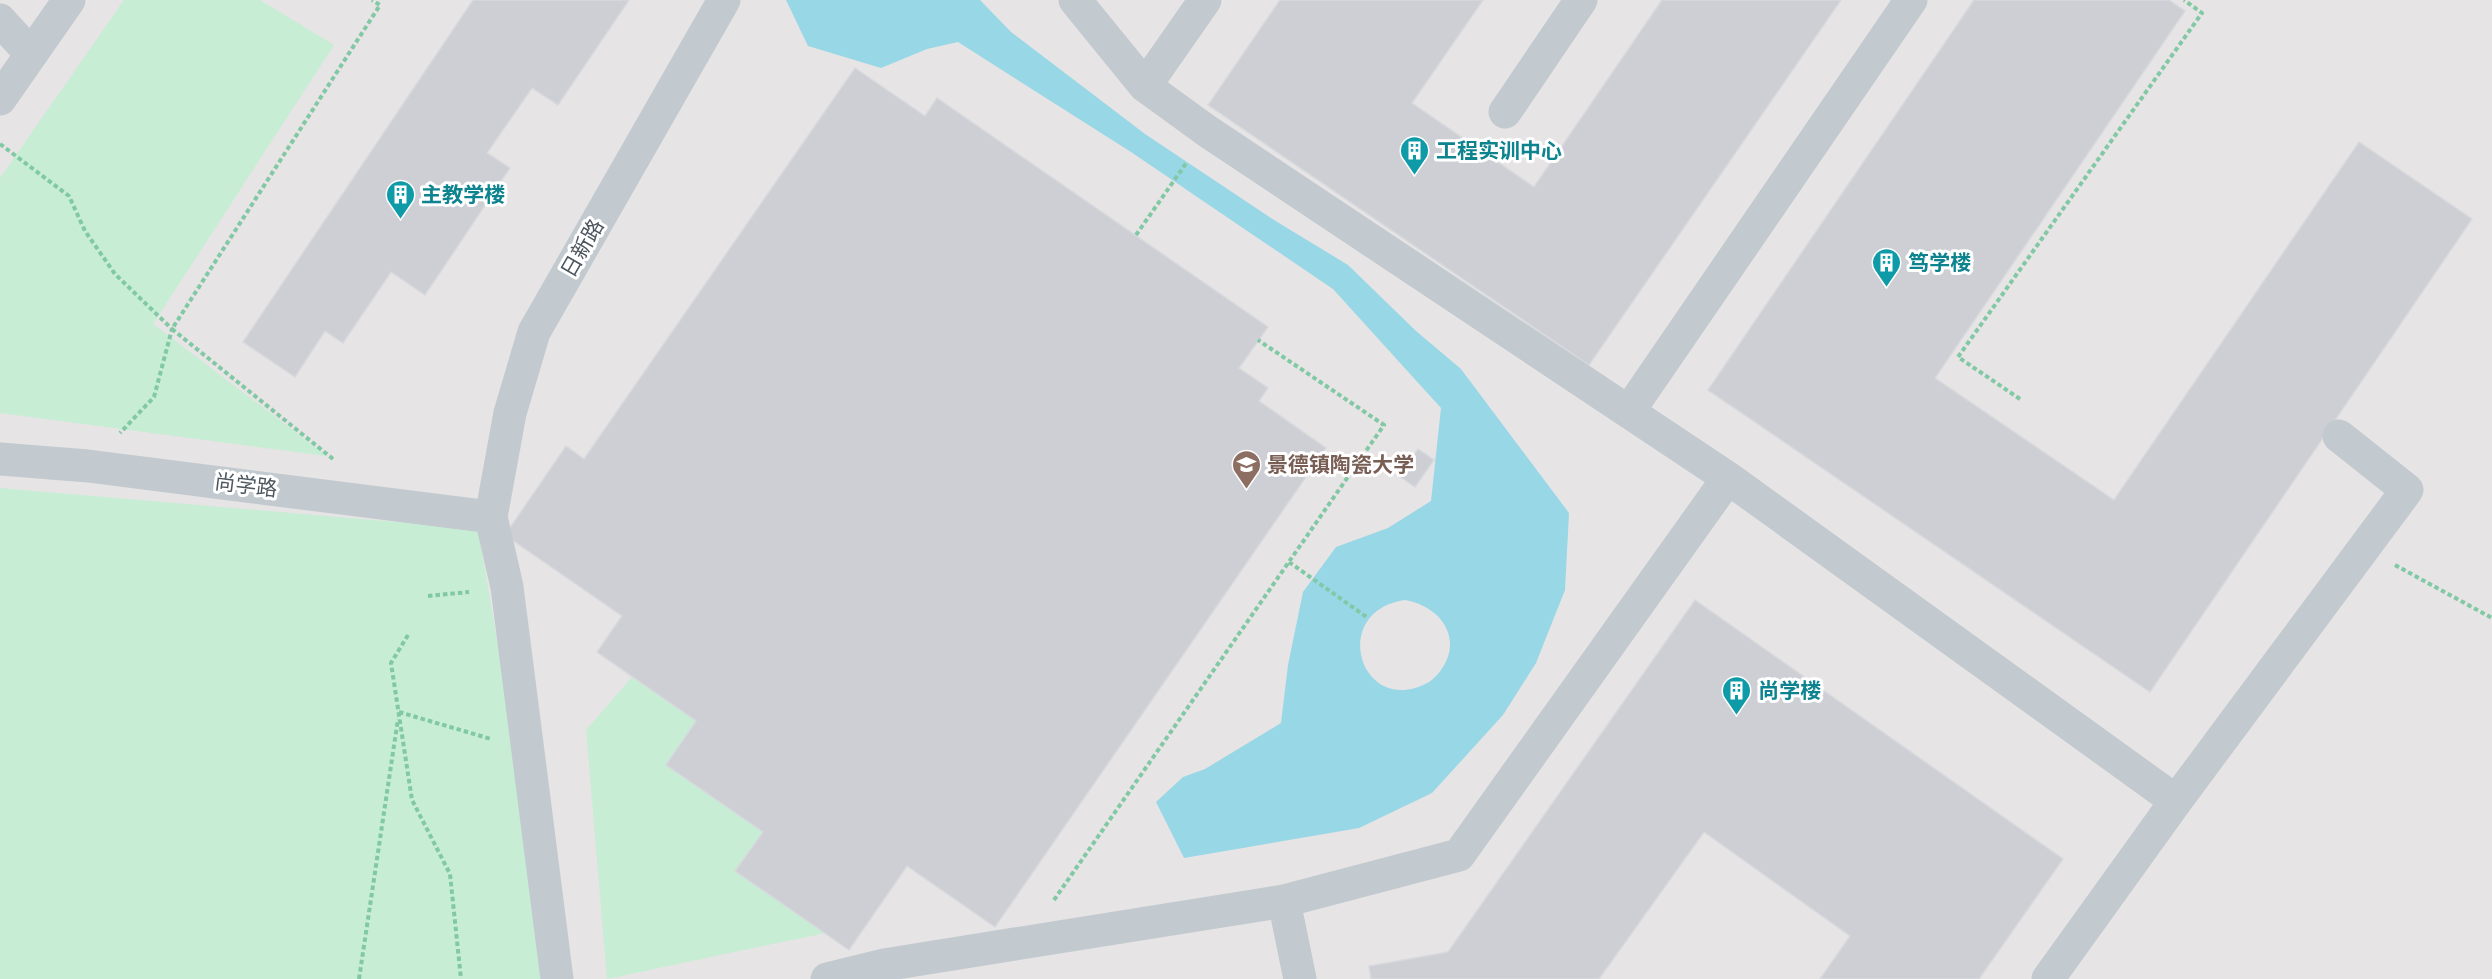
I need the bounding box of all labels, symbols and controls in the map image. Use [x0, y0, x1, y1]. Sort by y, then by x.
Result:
building icon: 工程实训中心 [1399, 134, 1431, 176]
place label: 工程实训中心 [1436, 137, 1562, 164]
building icon: 主教学楼 [384, 178, 416, 220]
place label: 主教学楼 [421, 181, 505, 208]
street label: 日新路 [555, 214, 609, 282]
building icon: 笃学楼 [1871, 246, 1903, 288]
place label: 笃学楼 [1908, 249, 1971, 276]
school or university icon: 景德镇陶瓷大学 [1230, 448, 1262, 490]
place label: 景德镇陶瓷大学 [1267, 451, 1414, 478]
street label: 尚学路 [213, 468, 279, 502]
building icon: 尚学楼 [1721, 674, 1753, 716]
place label: 尚学楼 [1758, 677, 1821, 704]

